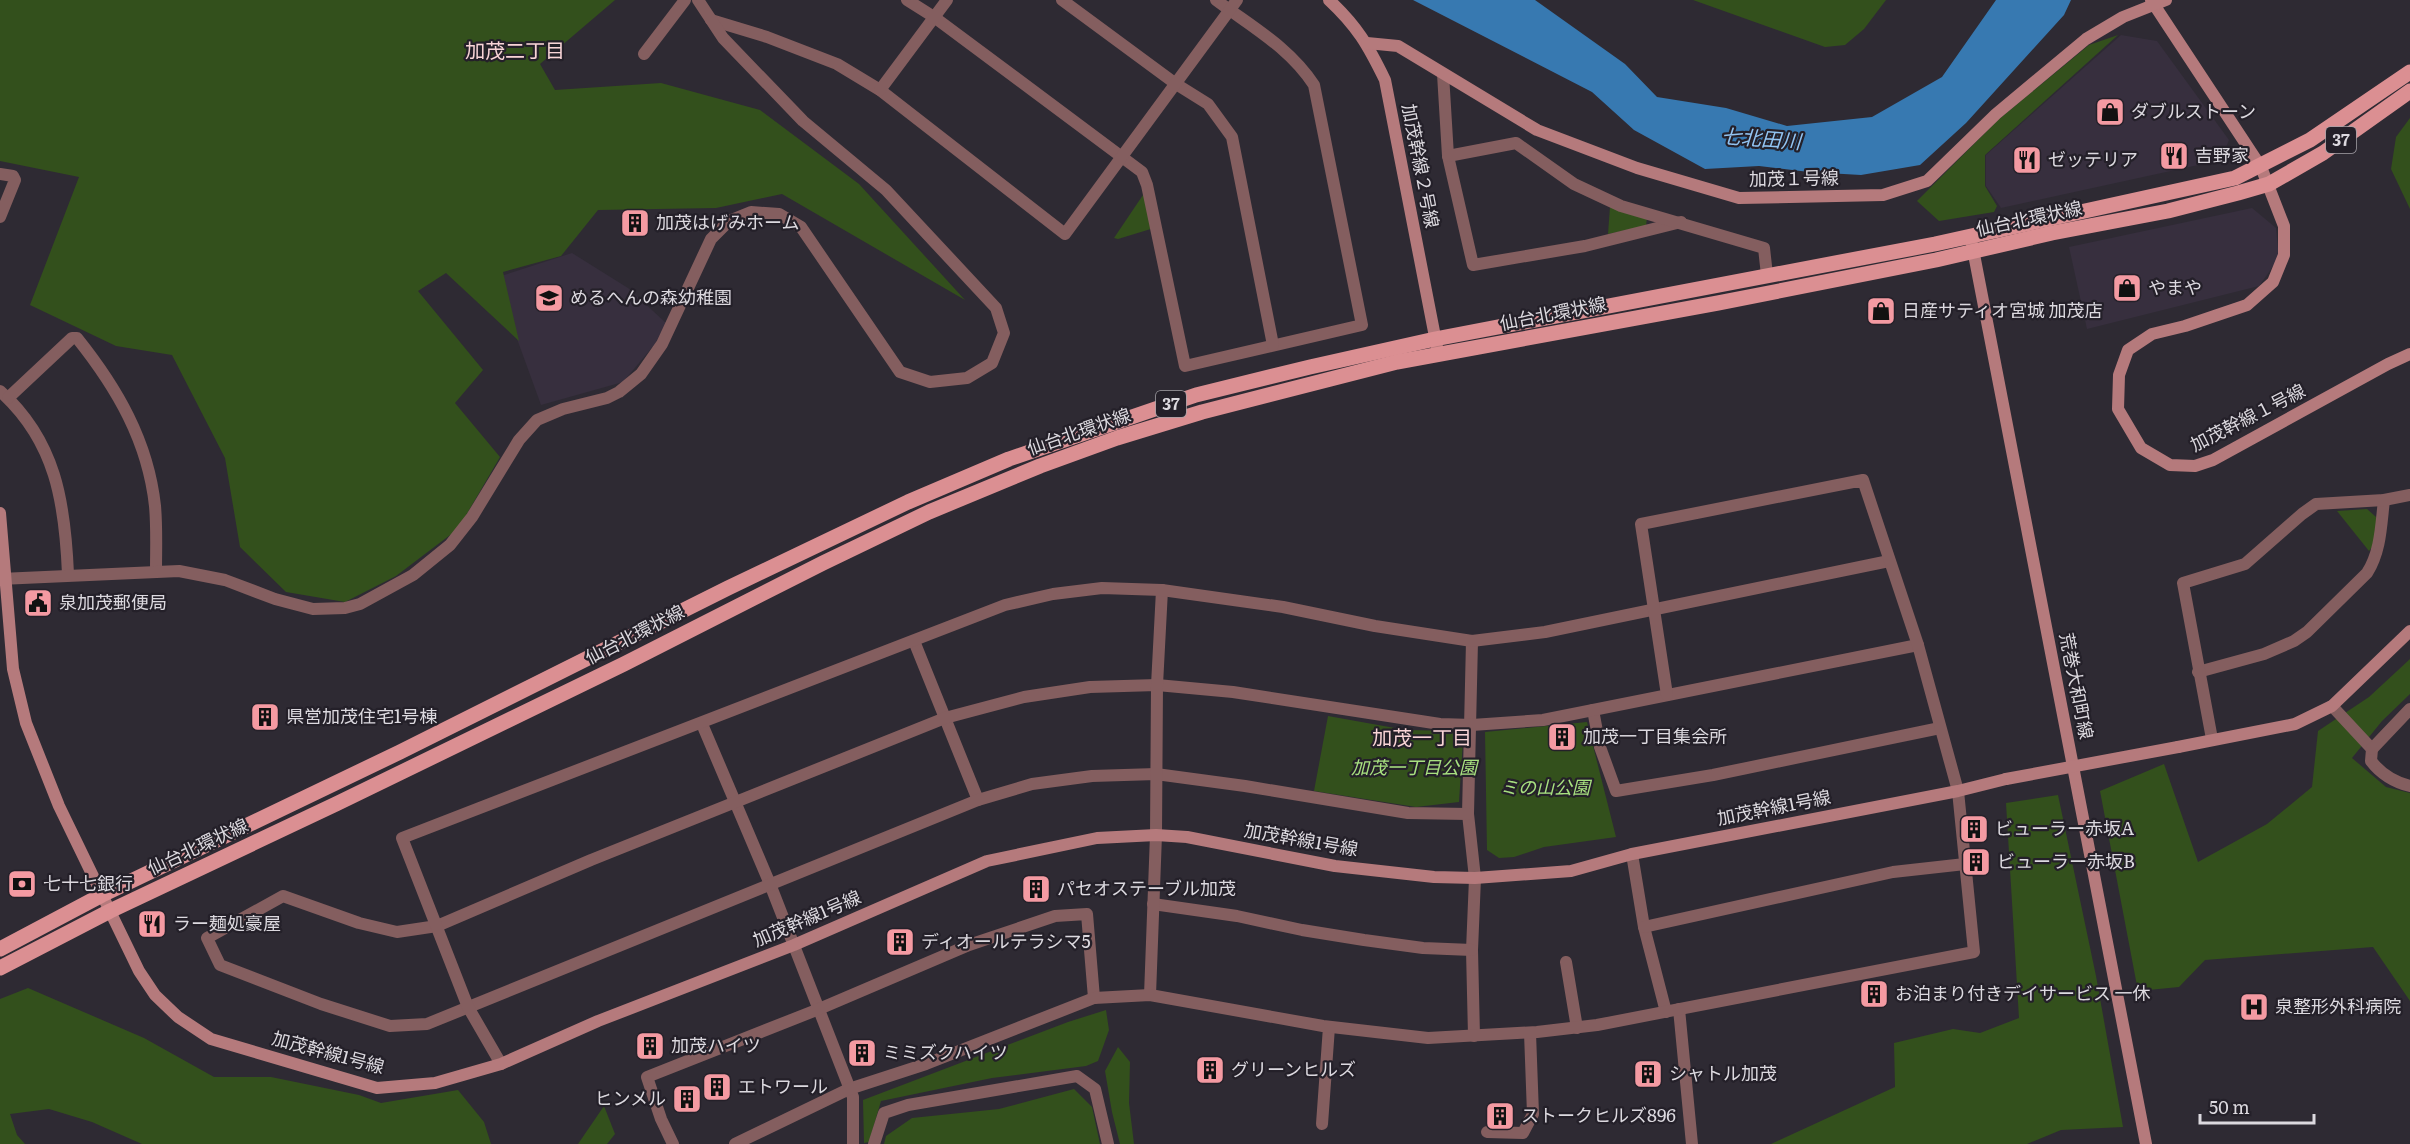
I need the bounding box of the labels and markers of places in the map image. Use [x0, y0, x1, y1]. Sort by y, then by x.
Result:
shop icon: ダブルストーン [2094, 96, 2126, 128]
place label: ダブルストーン [2131, 97, 2256, 124]
restaurant icon: 吉野家 [2158, 140, 2190, 172]
place label: 吉野家 [2195, 141, 2249, 168]
restaurant icon: ゼッテリア [2011, 144, 2043, 176]
place label: ゼッテリア [2048, 145, 2138, 172]
building icon: 加茂はげみホーム [619, 207, 651, 239]
place label: 加茂はげみホーム [656, 208, 799, 235]
shop icon: やまや [2111, 272, 2143, 304]
place label: やまや [2148, 273, 2202, 300]
school or university icon: めるへんの森幼稚園 [533, 282, 565, 314]
place label: めるへんの森幼稚園 [570, 283, 732, 310]
shop icon: 日産サティオ宮城 加茂店 [1865, 295, 1897, 327]
place label: 日産サティオ宮城 加茂店 [1902, 296, 2103, 323]
public building icon: 泉加茂郵便局 [22, 587, 54, 619]
place label: 泉加茂郵便局 [59, 588, 167, 615]
building icon: 県営加茂住宅1号棟 [249, 701, 281, 733]
place label: 県営加茂住宅1号棟 [286, 702, 437, 729]
building icon: 加茂一丁目集会所 [1546, 721, 1578, 753]
place label: 加茂一丁目集会所 [1583, 722, 1727, 749]
building icon: ビューラー赤坂A [1958, 813, 1990, 845]
place label: ビューラー赤坂A [1995, 814, 2134, 841]
building icon: ビューラー赤坂B [1960, 846, 1992, 878]
place label: ビューラー赤坂B [1997, 847, 2135, 874]
bank icon: 七十七銀行 [6, 868, 38, 900]
place label: 七十七銀行 [43, 869, 133, 896]
building icon: パセオステーブル加茂 [1020, 873, 1052, 905]
place label: パセオステーブル加茂 [1057, 874, 1236, 901]
restaurant icon: ラー麺処豪屋 [136, 908, 168, 940]
place label: ラー麺処豪屋 [173, 909, 281, 936]
building icon: ディオールテラシマ5 [884, 926, 916, 958]
place label: ディオールテラシマ5 [921, 927, 1091, 954]
building icon: お泊まり付きデイサービス 一休 [1858, 978, 1890, 1010]
place label: お泊まり付きデイサービス 一休 [1895, 979, 2151, 1006]
hospital icon: 泉整形外科病院 [2238, 991, 2270, 1023]
place label: 泉整形外科病院 [2275, 992, 2401, 1019]
building icon: 加茂ハイツ [634, 1030, 666, 1062]
place label: 加茂ハイツ [671, 1031, 761, 1058]
building icon: ミミズクハイツ [846, 1037, 878, 1069]
place label: ミミズクハイツ [883, 1038, 1008, 1065]
building icon: グリーンヒルズ [1194, 1054, 1226, 1086]
place label: グリーンヒルズ [1231, 1055, 1356, 1082]
building icon: シャトル加茂 [1632, 1058, 1664, 1090]
place label: シャトル加茂 [1669, 1059, 1777, 1086]
building icon: エトワール [701, 1071, 733, 1103]
place label: エトワール [738, 1072, 828, 1099]
building icon: ヒンメル [671, 1083, 703, 1115]
place label: ヒンメル [595, 1084, 666, 1111]
building icon: ストークヒルズ896 [1484, 1100, 1516, 1132]
place label: ストークヒルズ896 [1521, 1101, 1676, 1128]

